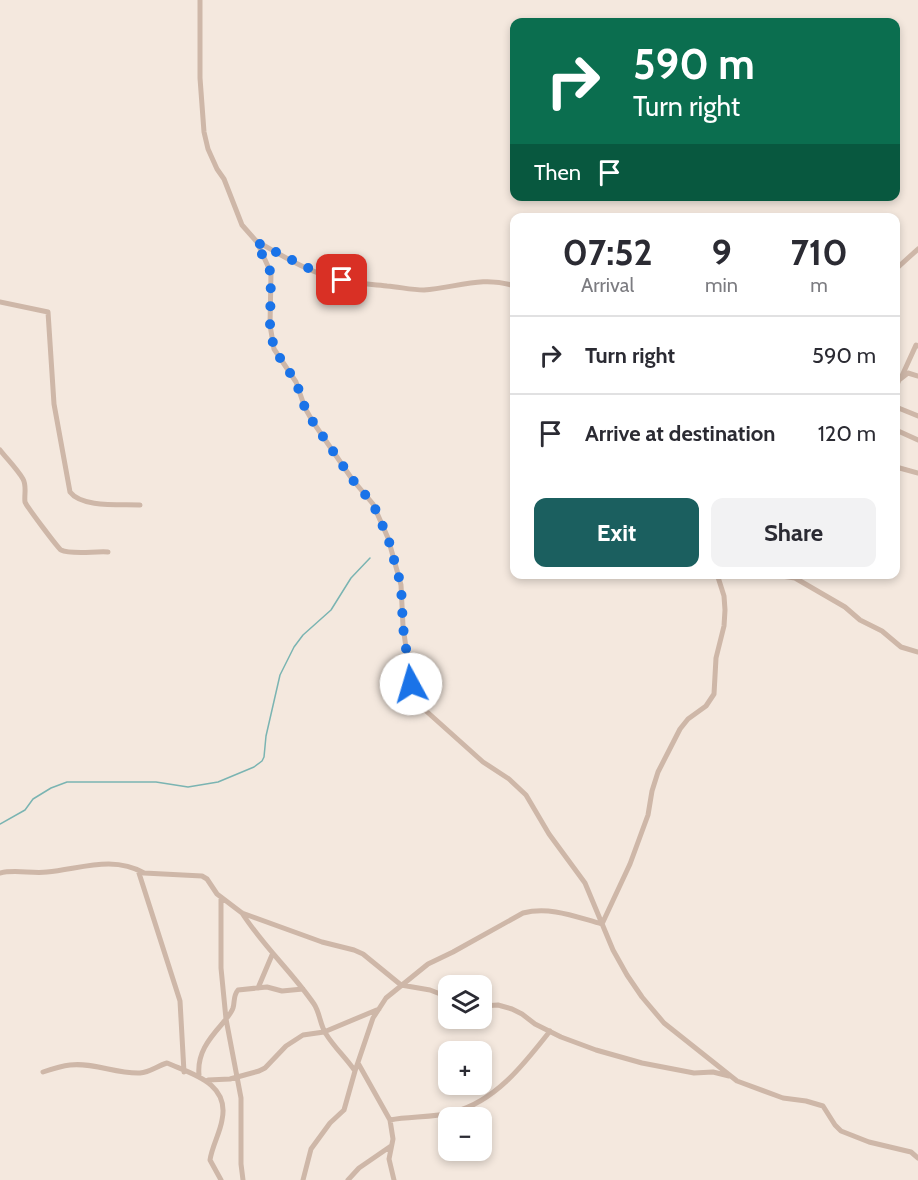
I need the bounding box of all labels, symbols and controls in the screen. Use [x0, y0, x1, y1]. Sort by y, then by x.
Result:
text: 590 m [633, 38, 755, 90]
icon: right [534, 42, 612, 120]
text: Turn right [633, 90, 740, 123]
icon: arrive [593, 156, 626, 189]
text: Then [534, 159, 581, 186]
text: 07:52 [562, 230, 653, 274]
text: 9 [711, 230, 732, 274]
text: 710 [790, 230, 848, 274]
pin [316, 254, 367, 305]
icon: arrive [325, 263, 358, 296]
text: Arrival [581, 273, 634, 297]
text: min [705, 273, 738, 297]
text: m [810, 273, 828, 297]
icon: right [534, 339, 567, 372]
text: Turn right [585, 342, 675, 369]
text: 590 m [812, 342, 876, 369]
icon: arrive [534, 417, 567, 450]
text: Arrive at destination [585, 420, 775, 447]
text: 120 m [818, 420, 876, 447]
button: Exit [534, 498, 699, 567]
button: Share [711, 498, 876, 567]
position arrow [379, 652, 443, 716]
map controls [438, 975, 492, 1161]
button: layers [438, 975, 492, 1029]
button: + [438, 1041, 492, 1095]
button: − [438, 1107, 492, 1161]

